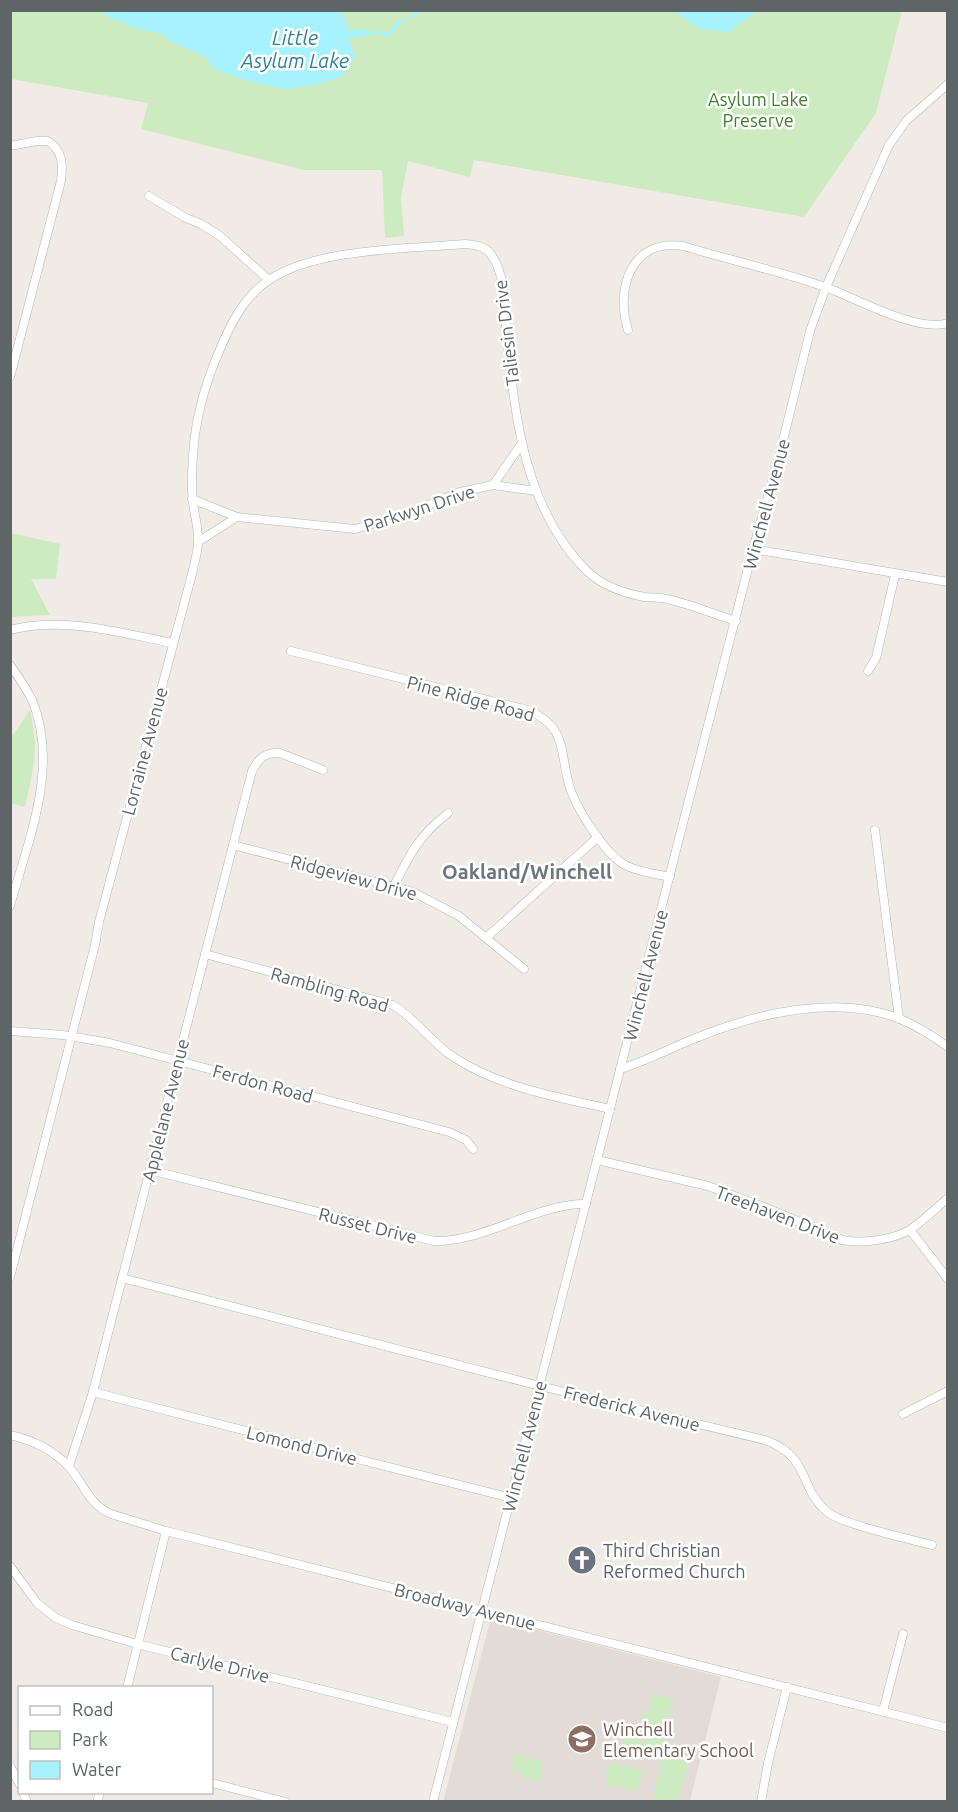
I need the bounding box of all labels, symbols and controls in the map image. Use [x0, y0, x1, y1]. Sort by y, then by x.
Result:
water label: Little Asylum Lake [240, 26, 349, 72]
park label: Asylum Lake Preserve [708, 89, 808, 130]
street label: Taliesin Drive [490, 279, 522, 387]
street label: Winchell Avenue [739, 436, 793, 572]
street label: Parkwyn Drive [361, 481, 477, 535]
street label: Pine Ridge Road [405, 671, 537, 725]
street label: Lorraine Avenue [117, 685, 171, 817]
street label: Ridgeview Drive [289, 850, 419, 904]
district label: Oakland/Winchell [442, 860, 612, 883]
street label: Winchell Avenue [619, 907, 671, 1043]
street label: Rambling Road [269, 963, 391, 1015]
street label: Applelane Avenue [138, 1037, 192, 1183]
street label: Ferdon Road [211, 1060, 315, 1106]
street label: Treehaven Drive [713, 1181, 843, 1247]
street label: Russet Drive [317, 1203, 419, 1247]
street label: Winchell Avenue [498, 1378, 550, 1514]
street label: Frederick Avenue [562, 1381, 702, 1435]
street label: Lomond Drive [245, 1422, 359, 1468]
place label: Third Christian Reformed Church [603, 1540, 745, 1581]
church icon: Third Christian Reformed Church [566, 1544, 598, 1576]
street label: Broadway Avenue [392, 1579, 538, 1633]
street label: Carlyle Drive [168, 1642, 272, 1686]
legend [18, 1686, 213, 1794]
text: Road [72, 1699, 114, 1719]
place label: Winchell Elementary School [603, 1719, 754, 1760]
school or university icon: Winchell Elementary School [566, 1723, 598, 1755]
text: Park [72, 1729, 108, 1749]
text: Water [72, 1759, 122, 1779]

